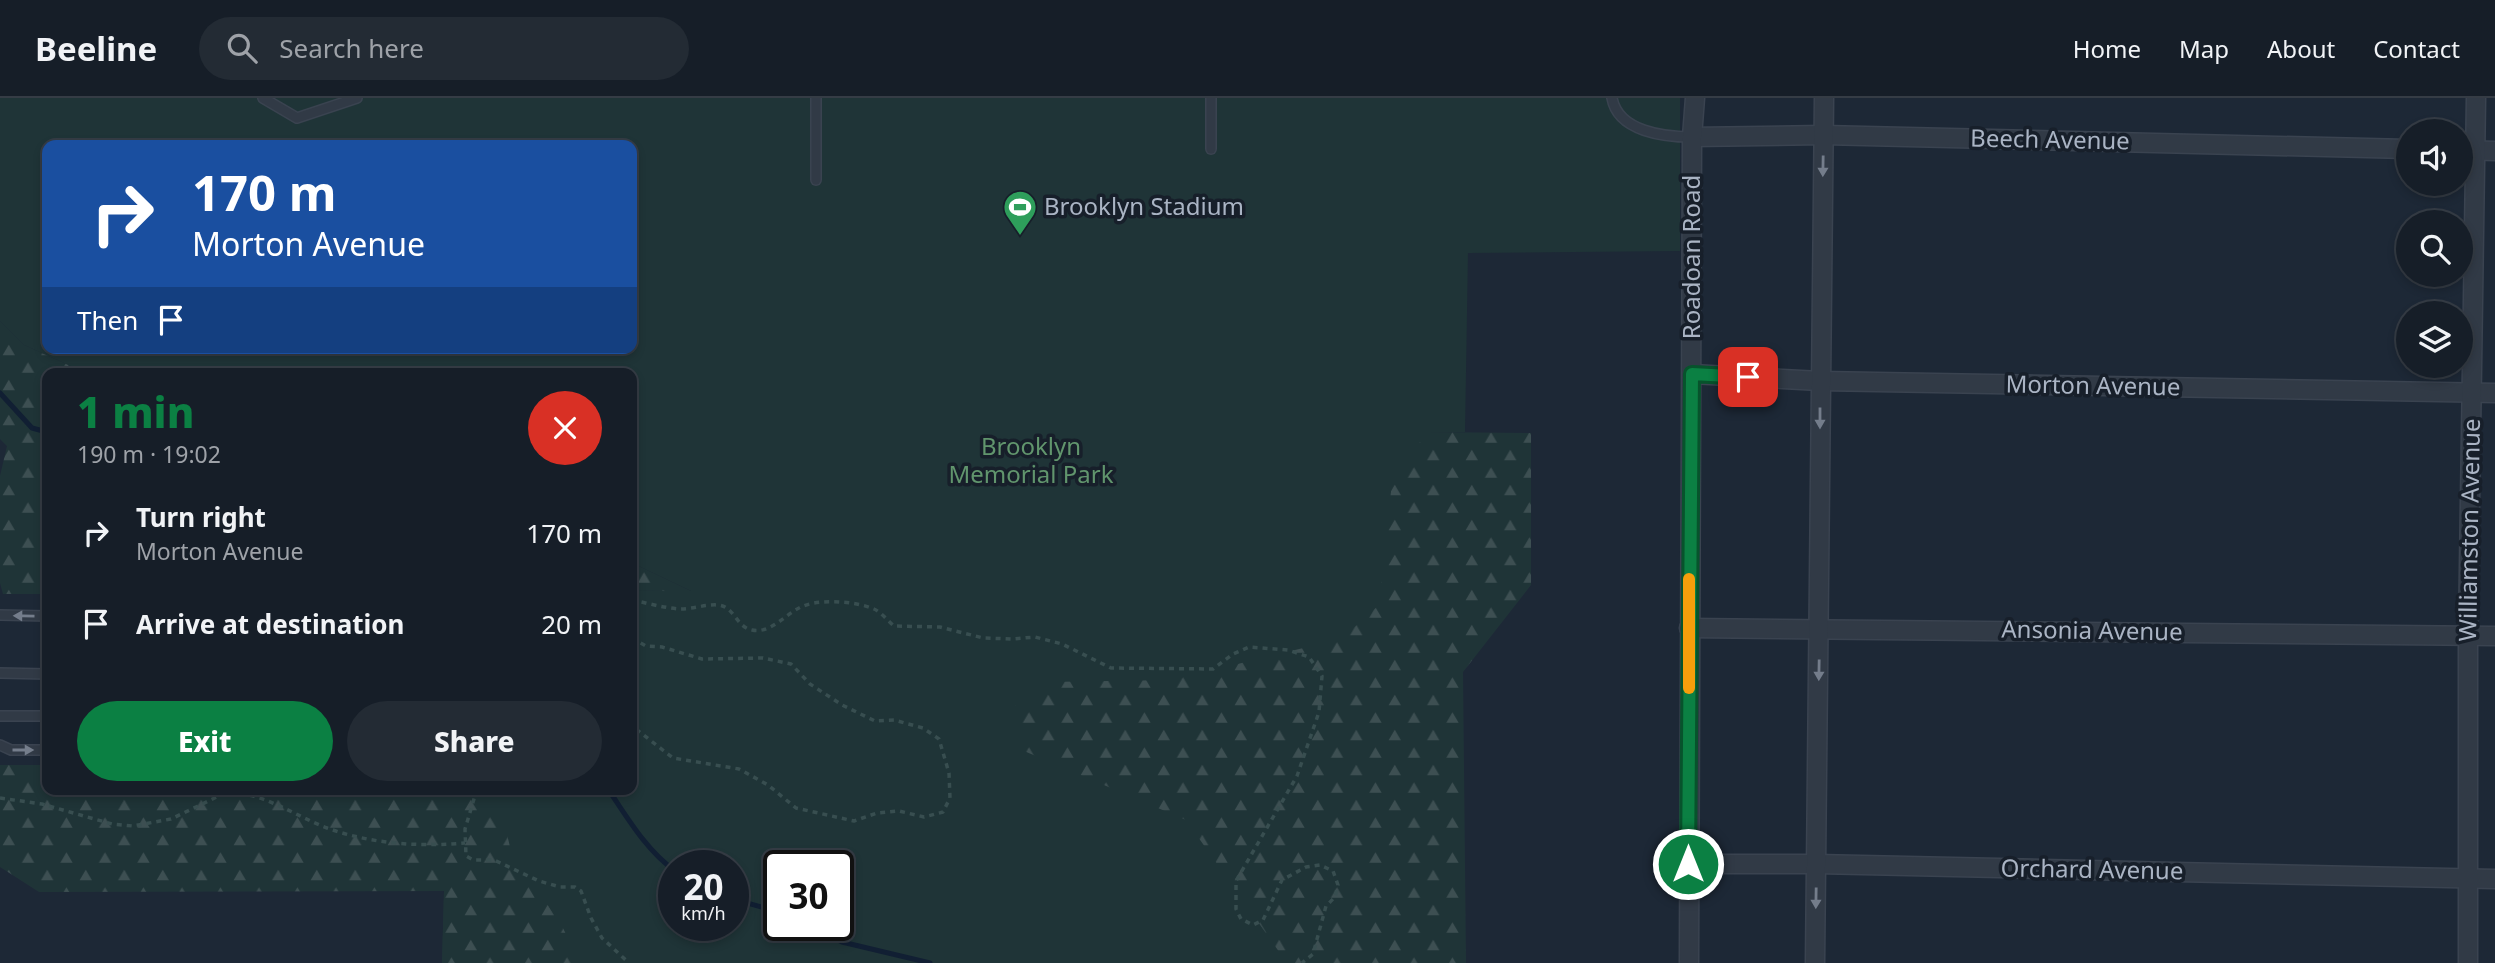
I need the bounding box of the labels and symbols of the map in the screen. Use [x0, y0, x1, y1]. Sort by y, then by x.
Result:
street label: Beech Avenue [1970, 121, 2130, 156]
one-way arrow [1817, 155, 1829, 177]
street label: Roadoan Road [1674, 175, 1707, 339]
sports icon: Brooklyn Stadium [1001, 188, 1039, 237]
place label: Brooklyn Stadium [1044, 189, 1244, 222]
pin [1718, 347, 1778, 407]
street label: Morton Avenue [2005, 366, 2181, 403]
one-way arrow [1814, 407, 1826, 429]
street label: Williamston Avenue [2450, 418, 2487, 642]
park label: Brooklyn Memorial Park [949, 429, 1114, 490]
one-way arrow [12, 610, 34, 622]
street label: Ansonia Avenue [2001, 611, 2183, 648]
one-way arrow [1813, 659, 1825, 681]
one-way arrow [12, 744, 34, 756]
position arrow [1651, 827, 1725, 901]
speed limit sign: 30 [763, 850, 854, 941]
street label: Orchard Avenue [2000, 850, 2184, 887]
one-way arrow [1810, 887, 1821, 909]

